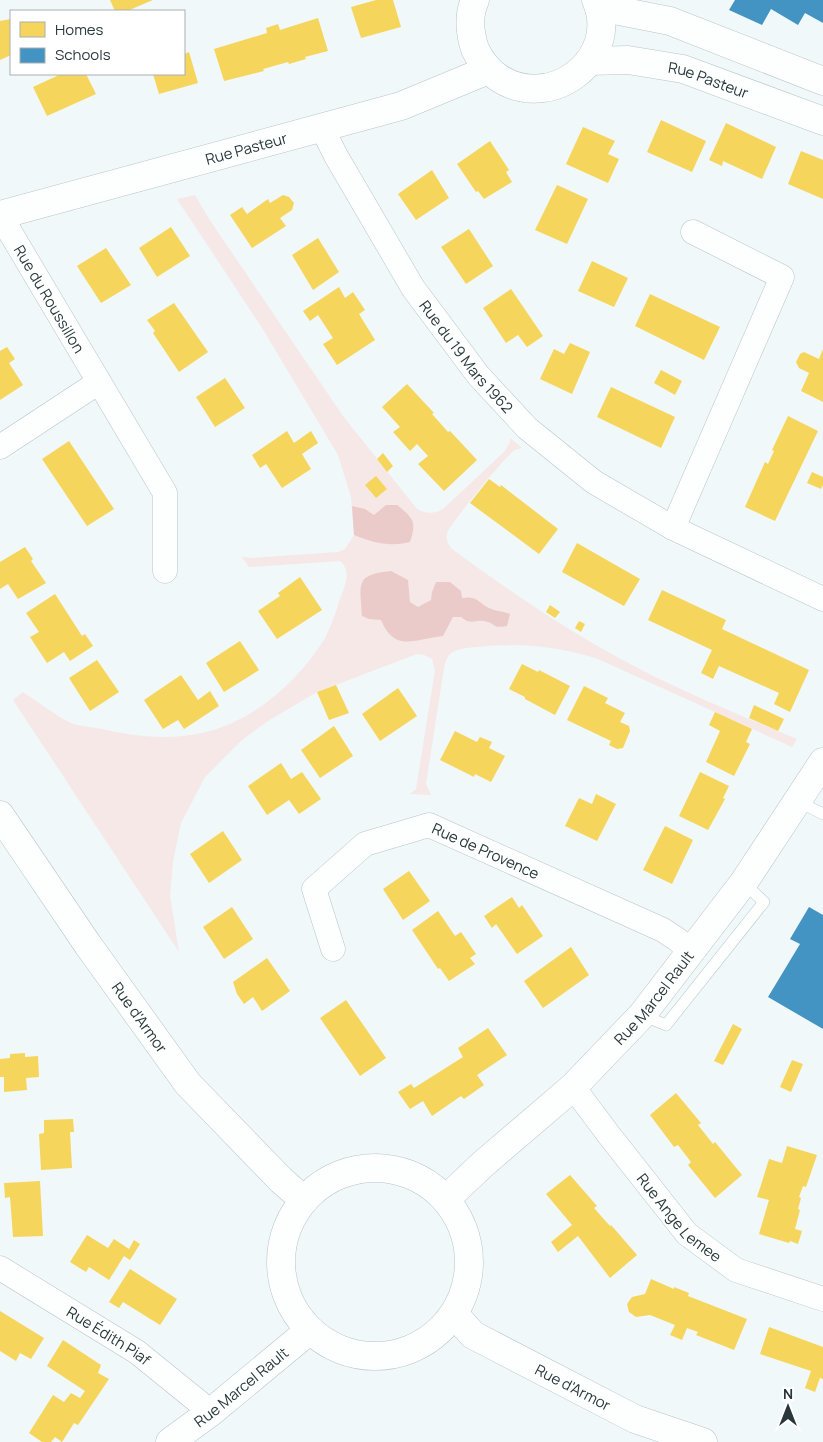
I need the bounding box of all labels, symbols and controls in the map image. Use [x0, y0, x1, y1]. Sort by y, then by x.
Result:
legend [10, 10, 185, 75]
text: Homes [55, 19, 104, 40]
text: Schools [55, 44, 111, 65]
street label: Rue Pasteur [667, 56, 752, 103]
street label: Rue Pasteur [203, 127, 290, 169]
street label: Rue du Roussillon [9, 241, 90, 357]
street label: Rue du 19 Mars 1962 [415, 296, 518, 417]
street label: Rue de Provence [429, 817, 543, 884]
street label: Rue Marcel Rault [609, 946, 698, 1049]
street label: Rue d'Armor [107, 978, 173, 1057]
street label: Rue Ange Lemee [632, 1169, 726, 1267]
street label: Rue Édith Piaf [63, 1301, 156, 1370]
street label: Rue Marcel Rault [190, 1342, 293, 1432]
street label: Rue d'Armor [532, 1359, 615, 1415]
north arrow [763, 1382, 813, 1432]
text: N [783, 1384, 793, 1403]

